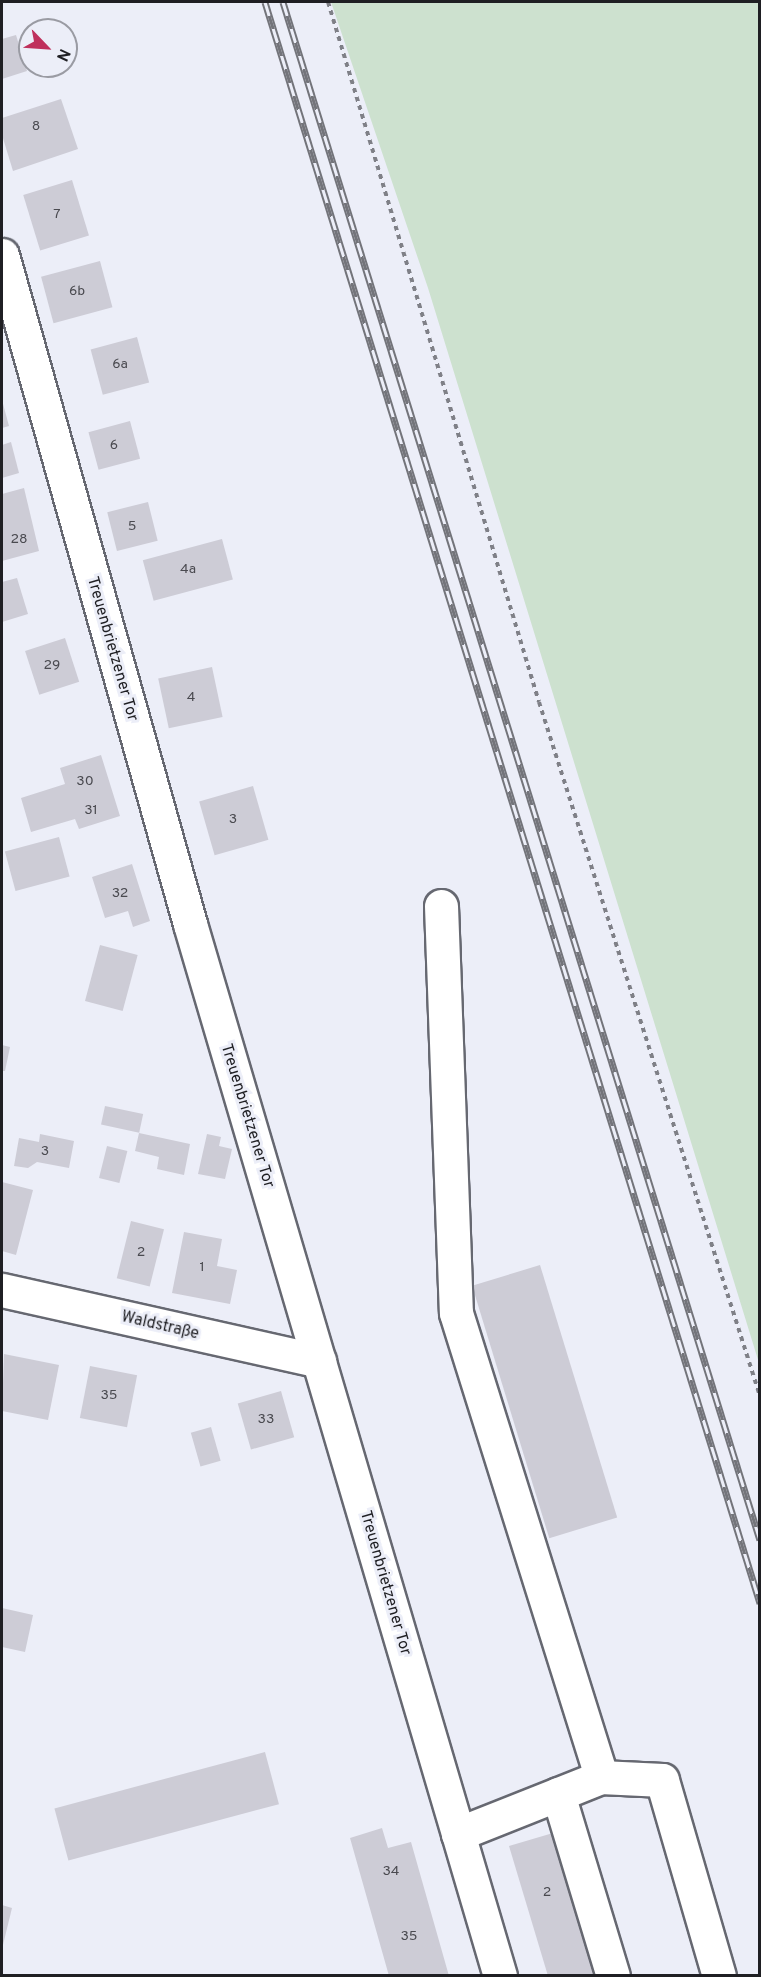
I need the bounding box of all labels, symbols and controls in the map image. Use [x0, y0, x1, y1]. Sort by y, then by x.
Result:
north arrow [18, 18, 78, 78]
text: N [51, 45, 74, 64]
house number: 8 [32, 119, 40, 135]
house number: 7 [53, 207, 61, 223]
house number: 6b [69, 284, 85, 300]
house number: 6a [112, 357, 128, 373]
house number: 6 [110, 438, 118, 454]
house number: 5 [128, 519, 136, 535]
house number: 28 [10, 532, 28, 548]
house number: 4a [180, 562, 196, 578]
street label: Treuenbrietzener Tor [82, 574, 142, 724]
house number: 29 [44, 658, 60, 674]
house number: 4 [187, 690, 195, 706]
house number: 30 [76, 774, 94, 790]
house number: 31 [84, 803, 98, 819]
house number: 3 [229, 812, 237, 828]
house number: 32 [112, 886, 128, 902]
street label: Treuenbrietzener Tor [216, 1041, 278, 1191]
house number: 3 [41, 1144, 49, 1160]
house number: 2 [137, 1245, 145, 1261]
house number: 1 [199, 1260, 205, 1276]
street label: Waldstraße [119, 1308, 201, 1344]
house number: 35 [100, 1388, 118, 1404]
house number: 33 [258, 1412, 274, 1428]
street label: Treuenbrietzener Tor [355, 1508, 415, 1658]
house number: 34 [382, 1864, 400, 1880]
house number: 2 [543, 1885, 551, 1901]
house number: 35 [400, 1929, 418, 1945]

